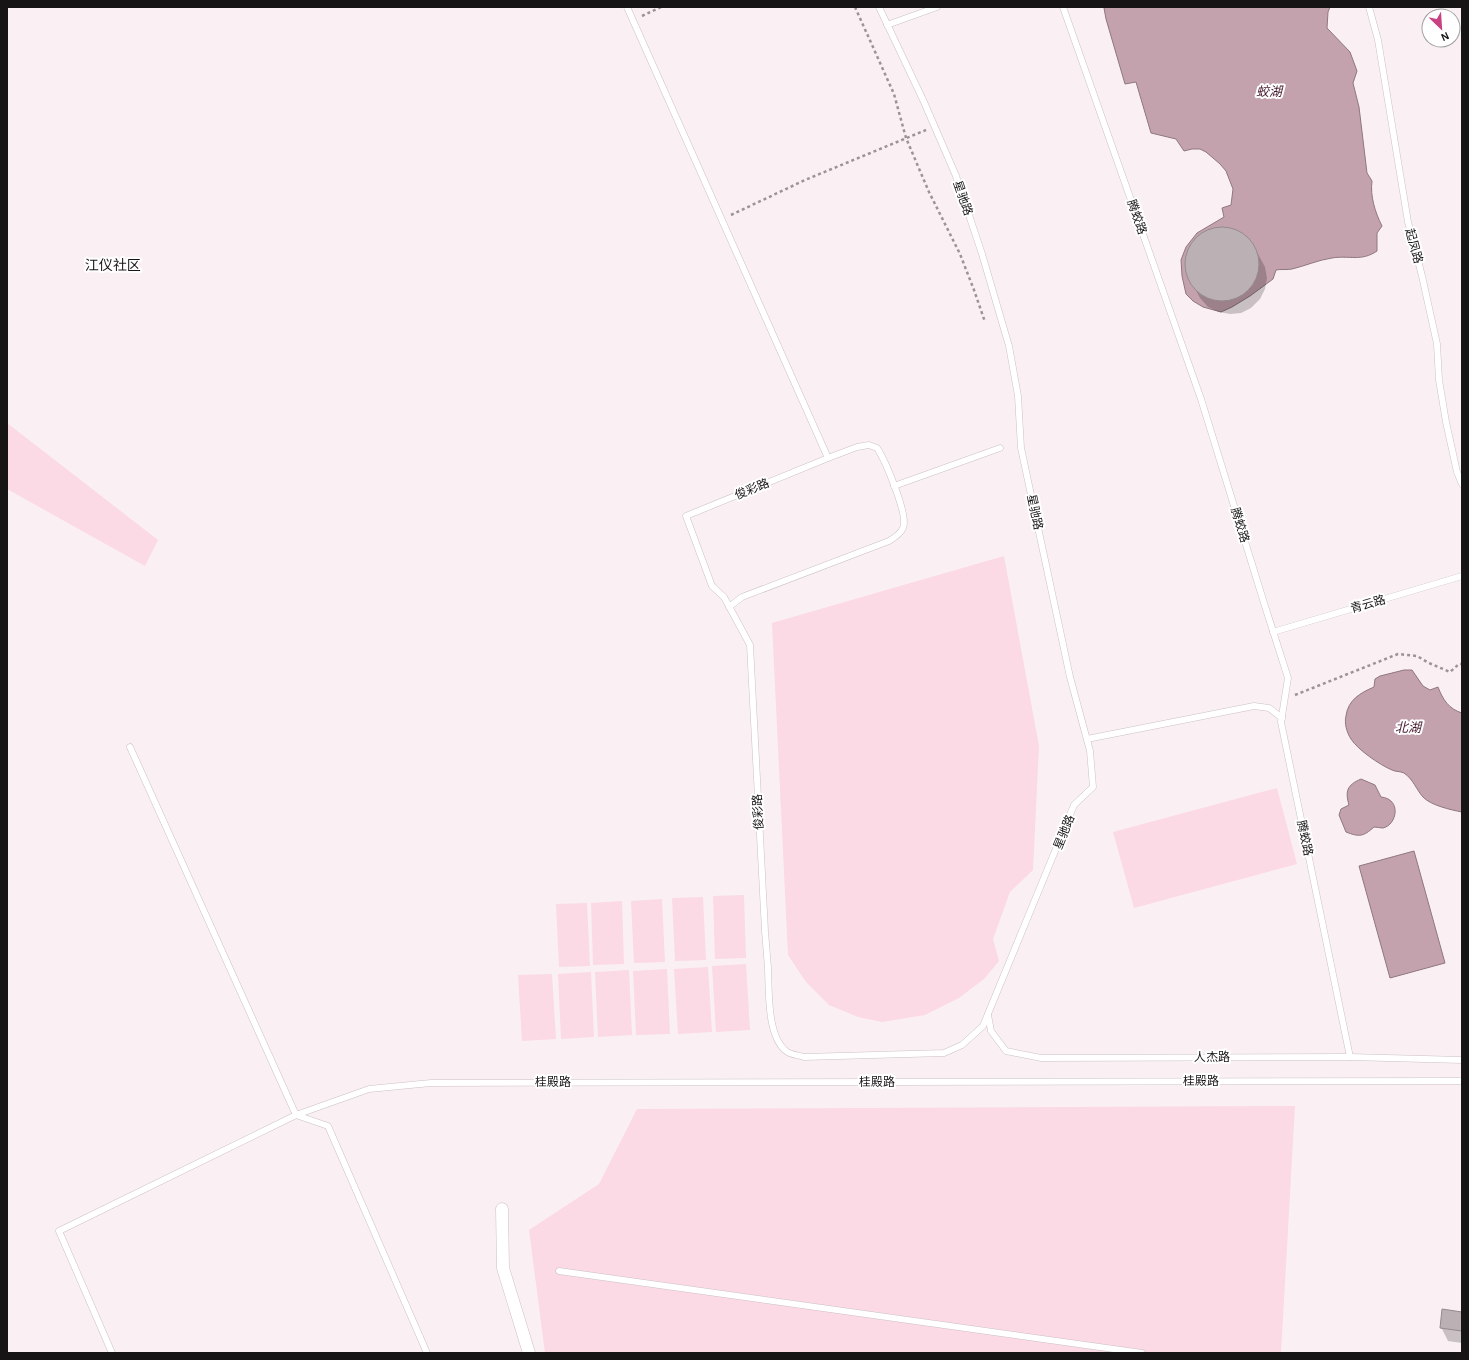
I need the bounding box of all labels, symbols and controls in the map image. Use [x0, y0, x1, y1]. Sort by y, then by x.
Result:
north arrow [1421, 8, 1461, 48]
text: N [1439, 30, 1451, 43]
water label: 蛟湖 [1256, 85, 1284, 99]
street label: 星驰路 [951, 179, 975, 217]
street label: 腾蛟路 [1125, 198, 1149, 236]
street label: 起凤路 [1404, 227, 1425, 265]
district label: 江仪社区 [85, 258, 141, 273]
street label: 俊彩路 [733, 476, 771, 501]
street label: 星驰路 [1025, 493, 1046, 531]
street label: 腾蛟路 [1229, 506, 1252, 544]
street label: 青云路 [1349, 592, 1387, 615]
water label: 北湖 [1395, 721, 1423, 735]
street label: 俊彩路 [750, 794, 765, 830]
street label: 星驰路 [1051, 813, 1076, 851]
street label: 腾蛟路 [1295, 819, 1316, 857]
street label: 人杰路 [1194, 1050, 1230, 1063]
street label: 桂殿路 [1183, 1074, 1219, 1087]
street label: 桂殿路 [535, 1075, 571, 1088]
street label: 桂殿路 [859, 1075, 895, 1088]

